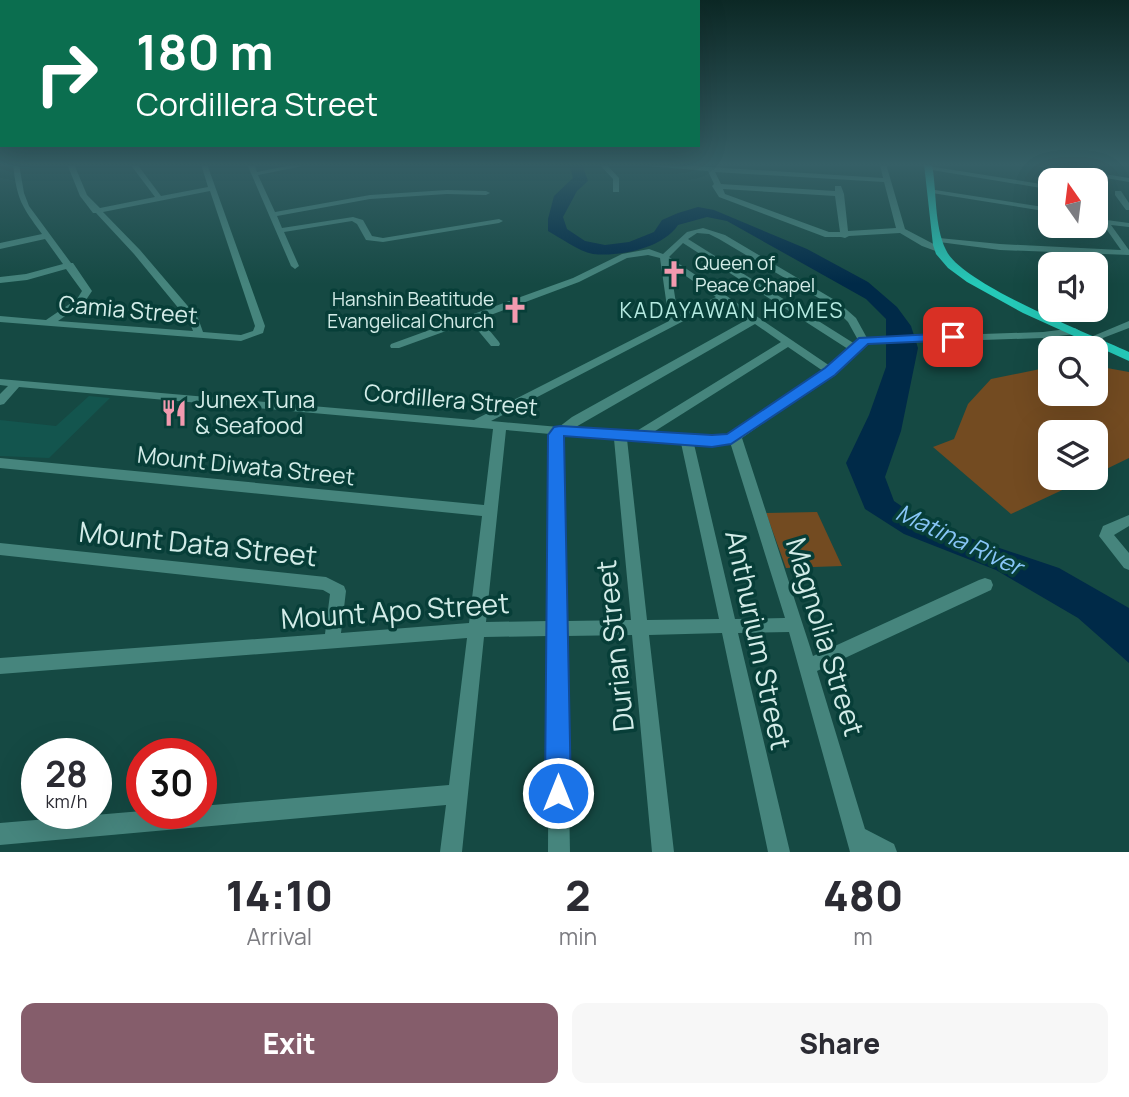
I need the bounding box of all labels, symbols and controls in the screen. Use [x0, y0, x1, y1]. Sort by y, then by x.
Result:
text: 180 m [136, 18, 274, 85]
icon: right [21, 28, 112, 119]
text: Cordillera Street [136, 82, 378, 126]
north arrow [1038, 168, 1108, 238]
map controls [1038, 168, 1108, 490]
place label: Queen of Peace Chapel [695, 250, 815, 298]
button: sound [1038, 252, 1108, 322]
church icon: Queen of Peace Chapel [659, 259, 689, 289]
place label: Hanshin Beatitude Evangelical Church [327, 286, 494, 334]
street label: Camia Street [57, 287, 199, 331]
church icon: Hanshin Beatitude Evangelical Church [500, 295, 530, 325]
district label: KADAYAWAN HOMES [619, 296, 845, 324]
pin [923, 307, 983, 367]
icon: arrive [934, 318, 972, 356]
button: search [1038, 336, 1108, 406]
street label: Cordillera Street [363, 375, 539, 423]
place label: Junex Tuna & Seafood [195, 383, 315, 441]
restaurant icon: Junex Tuna & Seafood [159, 398, 189, 428]
button: layers [1038, 420, 1108, 490]
street label: Mount Diwata Street [136, 438, 357, 492]
water label: Matina River [891, 495, 1031, 584]
street label: Mount Data Street [77, 512, 319, 574]
street label: Anthurium Street [717, 526, 801, 753]
street label: Magnolia Street [778, 533, 874, 740]
street label: Durian Street [586, 559, 642, 734]
street label: Mount Apo Street [279, 583, 510, 637]
speed limit sign: 30 [126, 738, 217, 829]
text: 28 [45, 750, 88, 798]
position arrow [521, 756, 595, 830]
text: km/h [46, 789, 87, 813]
text: 14:10 [226, 866, 333, 924]
text: 2 [565, 866, 591, 924]
text: 480 [823, 866, 903, 924]
text: Arrival [247, 920, 312, 952]
text: min [559, 920, 597, 952]
text: m [853, 920, 873, 952]
button: Exit [21, 1003, 558, 1083]
button: Share [572, 1003, 1108, 1083]

